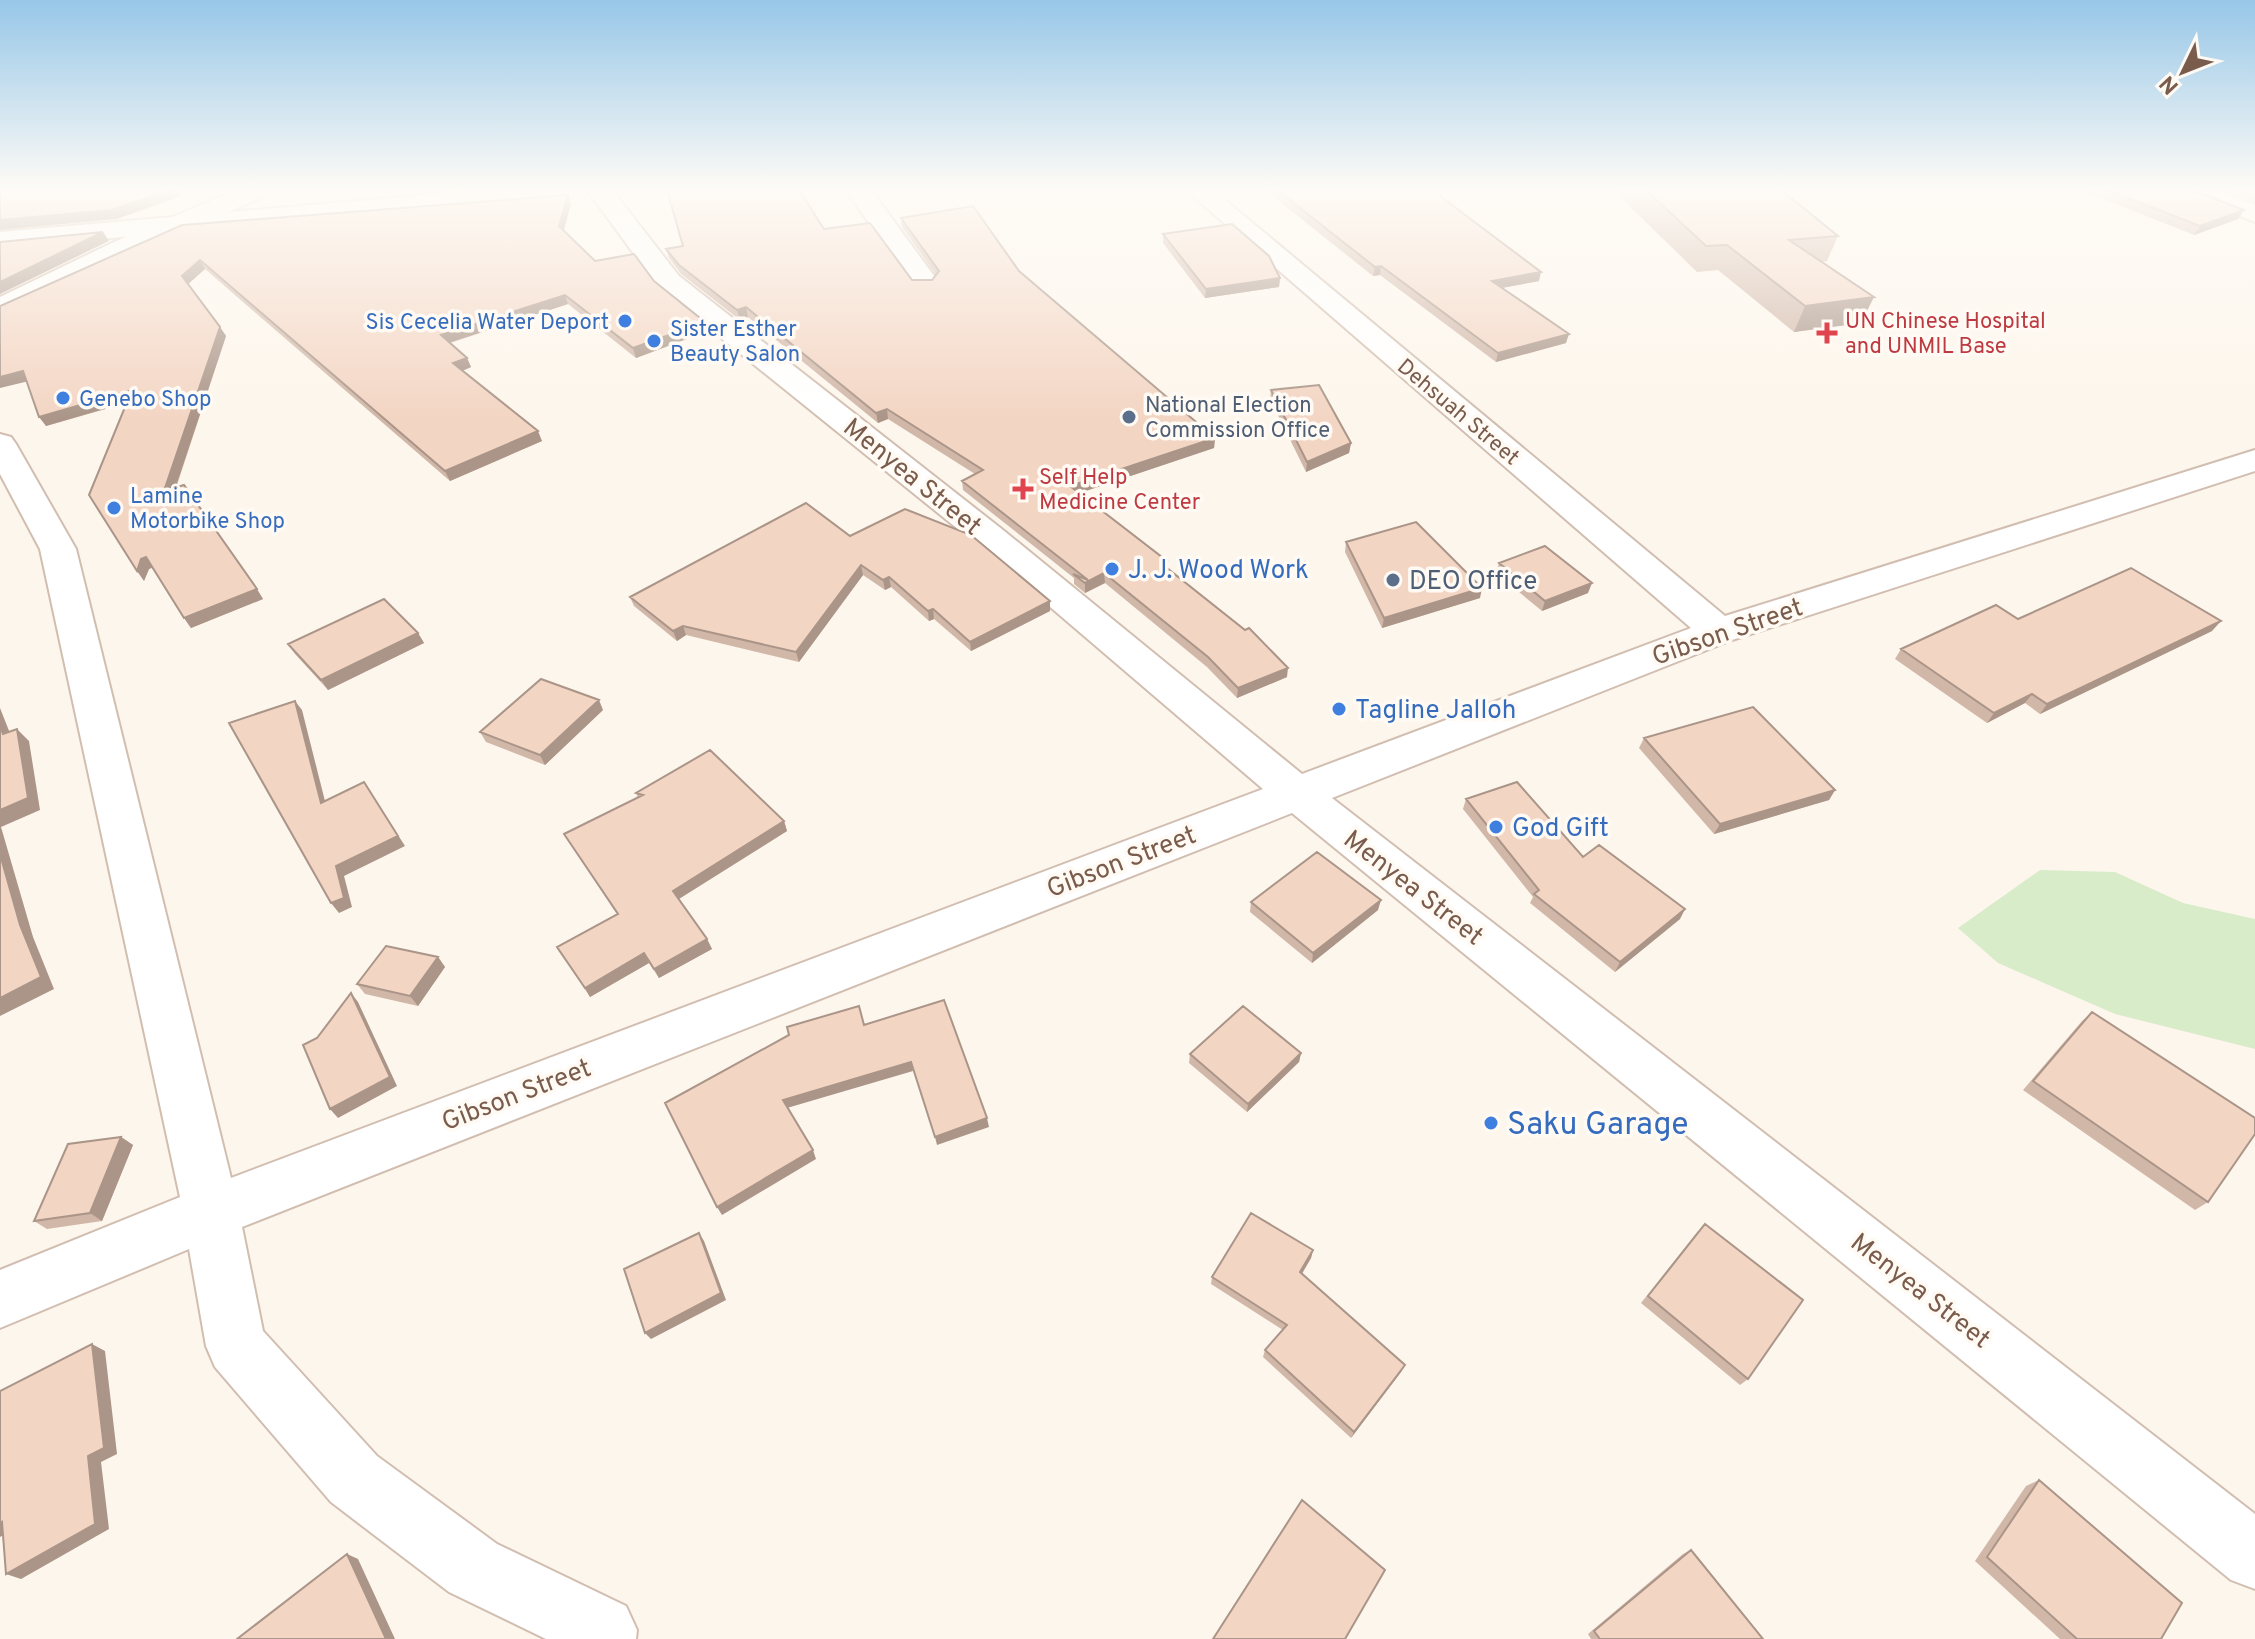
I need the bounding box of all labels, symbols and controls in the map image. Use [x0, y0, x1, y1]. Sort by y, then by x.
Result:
north arrow [2143, 32, 2223, 112]
text: N [2155, 69, 2185, 99]
place label: UN Chinese Hospital and UNMIL Base [1845, 309, 2046, 361]
place label: Sis Cecelia Water Deport [365, 310, 609, 337]
marker: Sis Cecelia Water Deport [616, 312, 634, 330]
place label: Sister Esther Beauty Salon [670, 317, 800, 369]
marker: UN Chinese Hospital and UNMIL Base [1816, 322, 1838, 344]
marker: Sister Esther Beauty Salon [645, 332, 663, 350]
street label: Dehsuah Street [1391, 354, 1524, 472]
place label: Genebo Shop [79, 387, 211, 414]
marker: Genebo Shop [54, 389, 72, 407]
place label: National Election Commission Office [1145, 393, 1330, 445]
marker: National Election Commission Office [1120, 408, 1138, 426]
street label: Menyea Street [836, 412, 987, 544]
place label: Self Help Medicine Center [1039, 465, 1201, 517]
marker: Self Help Medicine Center [1014, 480, 1032, 498]
place label: Lamine Motorbike Shop [130, 484, 285, 536]
marker: Lamine Motorbike Shop [105, 499, 123, 517]
place label: J. J. Wood Work [1128, 555, 1309, 588]
marker: J. J. Wood Work [1103, 560, 1121, 578]
place label: DEO Office [1409, 566, 1537, 599]
marker: DEO Office [1384, 571, 1402, 589]
street label: Gibson Street [1648, 592, 1808, 675]
place label: Tagline Jalloh [1355, 695, 1516, 728]
marker: Tagline Jalloh [1330, 700, 1348, 718]
place label: God Gift [1512, 813, 1609, 846]
marker: God Gift [1487, 818, 1505, 836]
street label: Gibson Street [1042, 820, 1201, 907]
street label: Menyea Street [1336, 824, 1489, 954]
street label: Gibson Street [437, 1053, 596, 1140]
place label: Saku Garage [1507, 1106, 1689, 1146]
marker: Saku Garage [1482, 1114, 1500, 1132]
street label: Menyea Street [1843, 1227, 1996, 1357]

